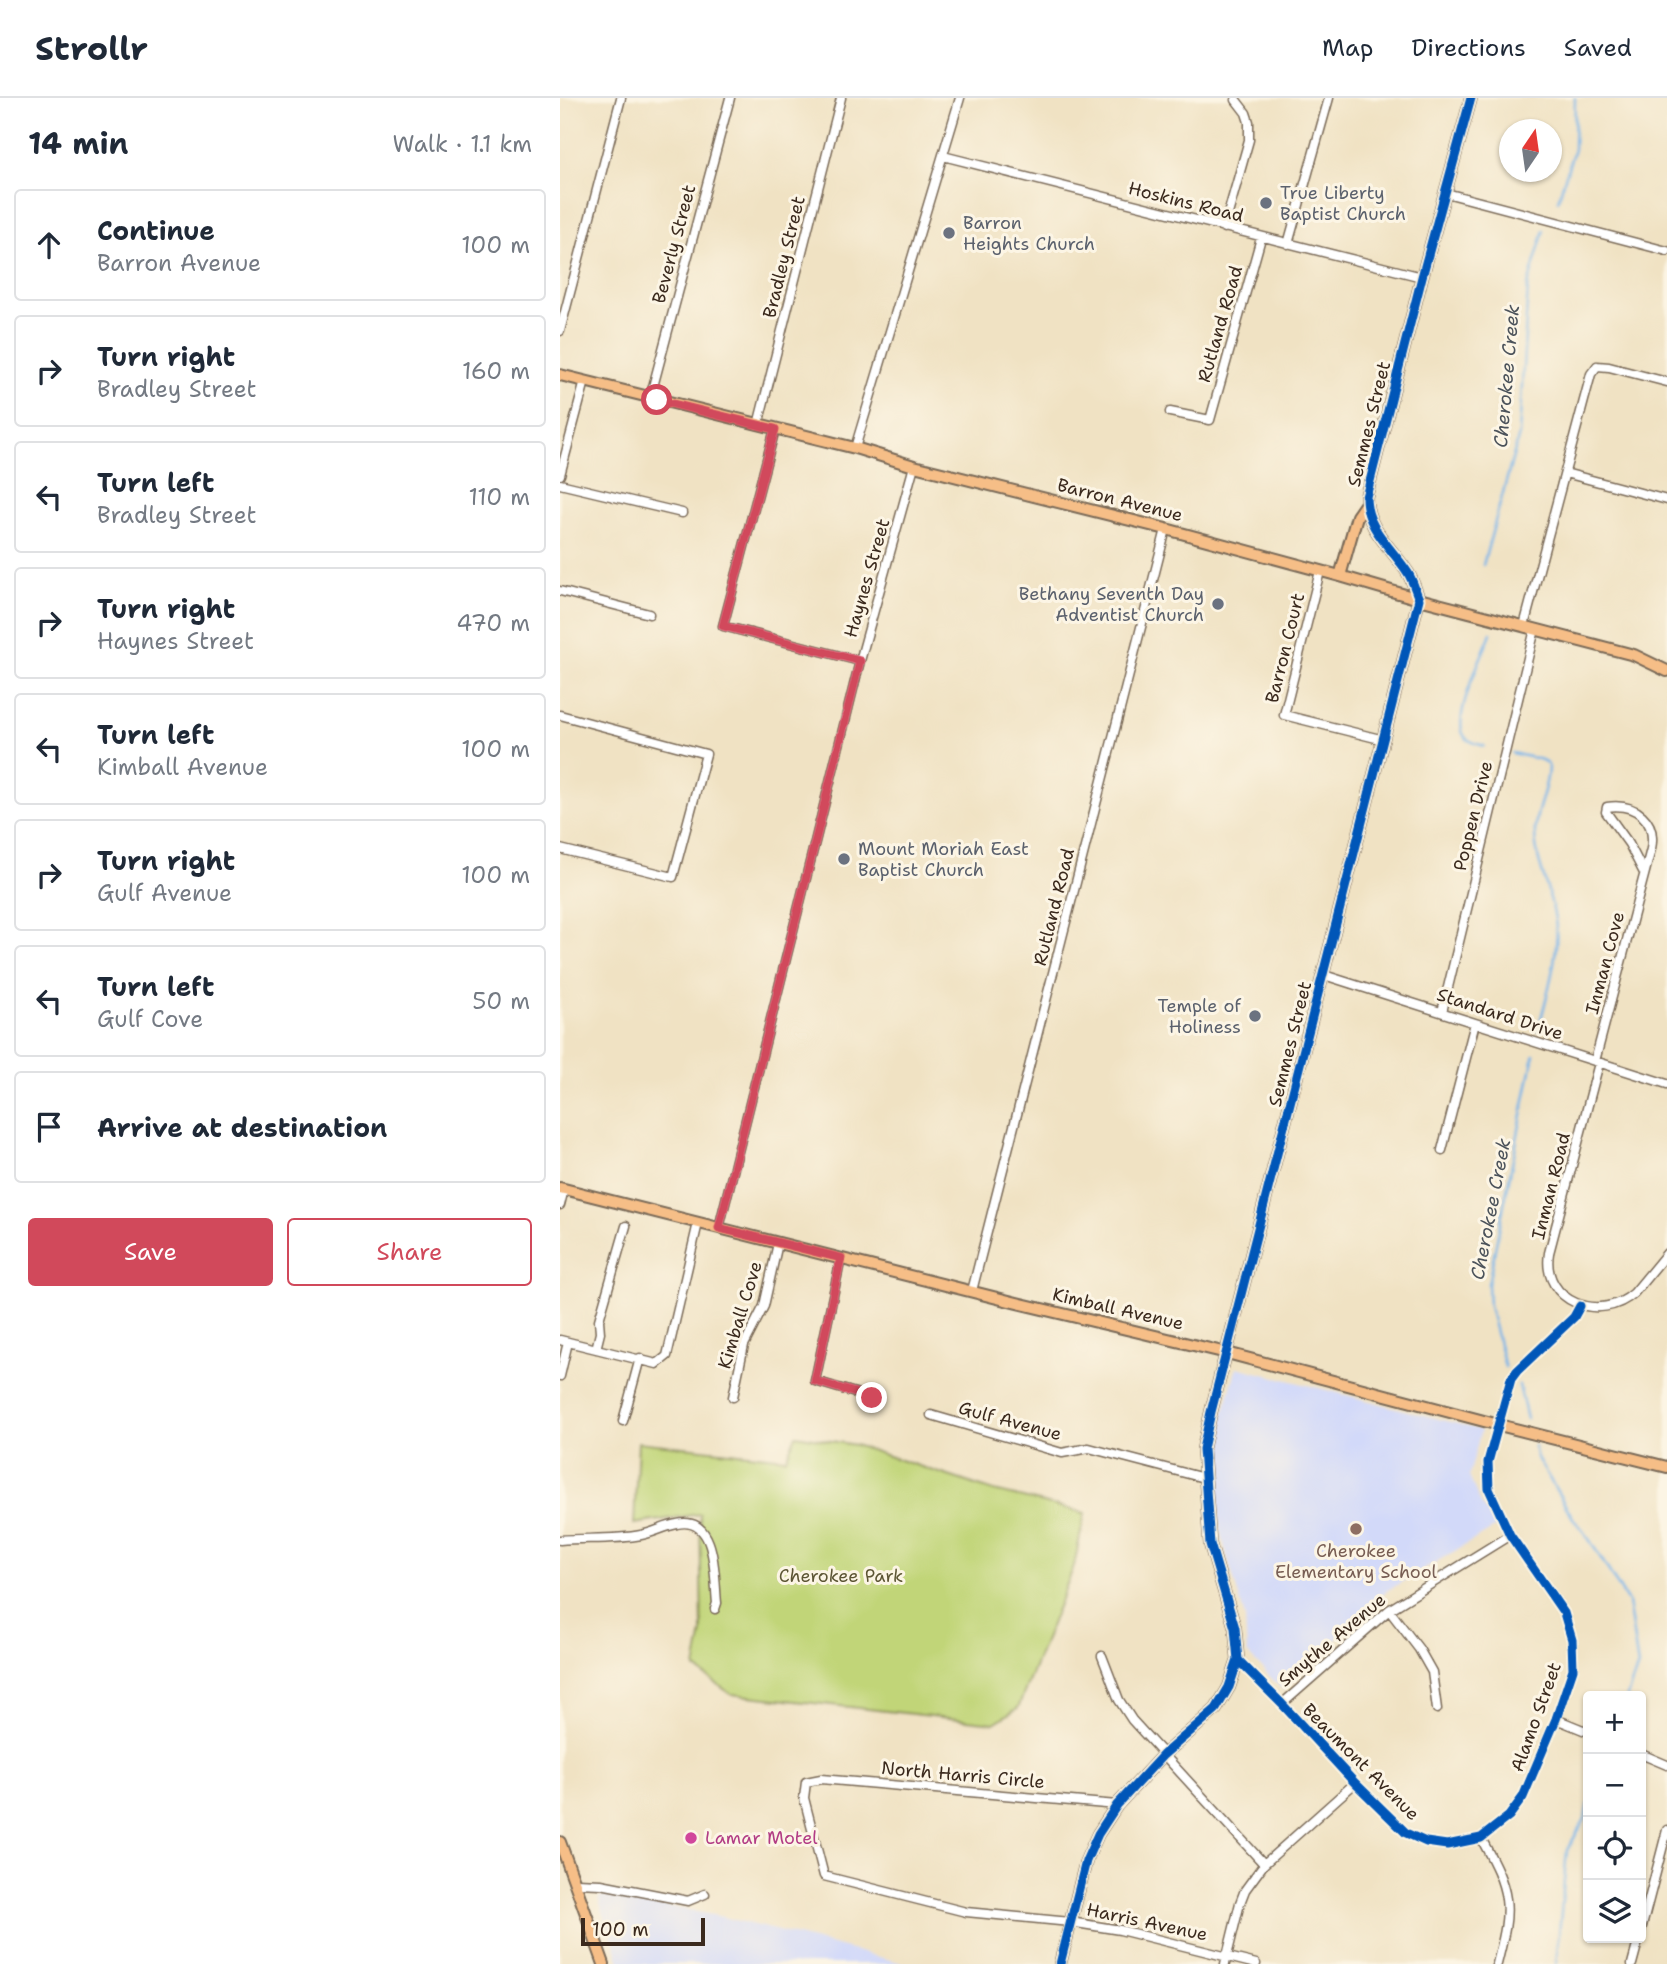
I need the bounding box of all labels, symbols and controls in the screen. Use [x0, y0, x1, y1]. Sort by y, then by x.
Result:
text: Strollr [35, 26, 148, 71]
text: Map [1322, 32, 1373, 64]
text: Directions [1411, 32, 1526, 64]
text: Saved [1564, 32, 1632, 64]
north arrow [1499, 119, 1562, 182]
text: 14 min [28, 123, 128, 164]
text: Walk · 1.1 km [393, 129, 532, 159]
street label: Hoskins Road [1126, 176, 1246, 228]
place label: True Liberty Baptist Church [1280, 181, 1406, 226]
street label: Beverly Street [647, 182, 701, 306]
street label: Bradley Street [757, 193, 811, 320]
marker: True Liberty Baptist Church [1258, 195, 1274, 211]
place label: Barron Heights Church [963, 211, 1095, 256]
text: Continue [97, 213, 215, 248]
marker: Barron Heights Church [941, 225, 957, 241]
icon: ahead [30, 226, 68, 264]
text: 100 m [461, 230, 530, 260]
text: Barron Avenue [97, 248, 261, 278]
street label: Rutland Road [1192, 263, 1248, 385]
water label: Cherokee Creek [1488, 303, 1525, 449]
text: Turn right [97, 339, 235, 374]
icon: right [30, 352, 68, 390]
text: 160 m [462, 356, 530, 386]
street label: Semmes Street [1342, 359, 1396, 489]
text: Bradley Street [97, 374, 257, 404]
route start [641, 384, 672, 415]
text: Turn left [97, 465, 214, 500]
street label: Barron Avenue [1055, 473, 1185, 527]
icon: left [30, 478, 68, 516]
text: 110 m [468, 482, 530, 512]
text: Bradley Street [97, 500, 257, 530]
street label: Haynes Street [839, 515, 896, 640]
place label: Bethany Seventh Day Adventist Church [1019, 582, 1204, 627]
street label: Barron Court [1260, 590, 1310, 706]
text: Turn right [97, 591, 235, 626]
marker: Bethany Seventh Day Adventist Church [1210, 596, 1226, 612]
icon: right [30, 604, 68, 642]
text: 470 m [456, 608, 530, 638]
text: Haynes Street [97, 626, 254, 656]
text: Turn left [97, 717, 214, 752]
icon: left [30, 730, 68, 768]
text: 100 m [461, 734, 530, 764]
text: Kimball Avenue [97, 752, 268, 782]
street label: Poppen Drive [1448, 759, 1498, 873]
place label: Mount Moriah East Baptist Church [858, 837, 1029, 882]
text: Turn right [97, 843, 235, 878]
street label: Rutland Road [1028, 846, 1080, 968]
marker: Mount Moriah East Baptist Church [836, 851, 852, 867]
icon: right [30, 856, 68, 894]
text: 100 m [461, 860, 530, 890]
text: Gulf Avenue [97, 878, 232, 908]
street label: Inman Cove [1580, 909, 1630, 1017]
text: Turn left [97, 969, 214, 1004]
street label: Semmes Street [1263, 979, 1317, 1109]
icon: left [30, 982, 68, 1020]
street label: Standard Drive [1434, 982, 1566, 1046]
text: 50 m [472, 986, 530, 1016]
place label: Temple of Holiness [1157, 994, 1241, 1039]
text: Gulf Cove [97, 1004, 203, 1034]
marker: Temple of Holiness [1247, 1008, 1263, 1024]
icon: arrive [30, 1108, 68, 1146]
text: Arrive at destination [97, 1110, 387, 1145]
street label: Inman Road [1526, 1130, 1576, 1242]
water label: Cherokee Creek [1465, 1136, 1516, 1282]
button: Save [28, 1218, 273, 1286]
button: Share [287, 1218, 532, 1286]
street label: Kimball Cove [712, 1258, 768, 1372]
street label: Kimball Avenue [1050, 1282, 1186, 1336]
route end [856, 1382, 887, 1413]
street label: Gulf Avenue [956, 1396, 1064, 1446]
marker: Cherokee Elementary School [1348, 1521, 1364, 1537]
place label: Cherokee Elementary School [1275, 1539, 1438, 1584]
park label: Cherokee Park [779, 1564, 903, 1588]
street label: Smythe Avenue [1273, 1588, 1391, 1692]
street label: Alamo Street [1505, 1659, 1567, 1775]
map controls [1583, 1691, 1646, 1943]
button: + [1583, 1691, 1646, 1754]
street label: Beaumont Avenue [1297, 1698, 1425, 1826]
button: − [1583, 1754, 1646, 1817]
street label: North Harris Circle [880, 1756, 1046, 1794]
button: locate [1583, 1817, 1646, 1880]
place label: Lamar Motel [705, 1826, 818, 1850]
marker: Lamar Motel [683, 1830, 699, 1846]
button: layers [1583, 1880, 1646, 1943]
street label: Harris Avenue [1084, 1897, 1210, 1947]
scale bar [581, 1915, 705, 1947]
text: 100 m [592, 1917, 649, 1942]

